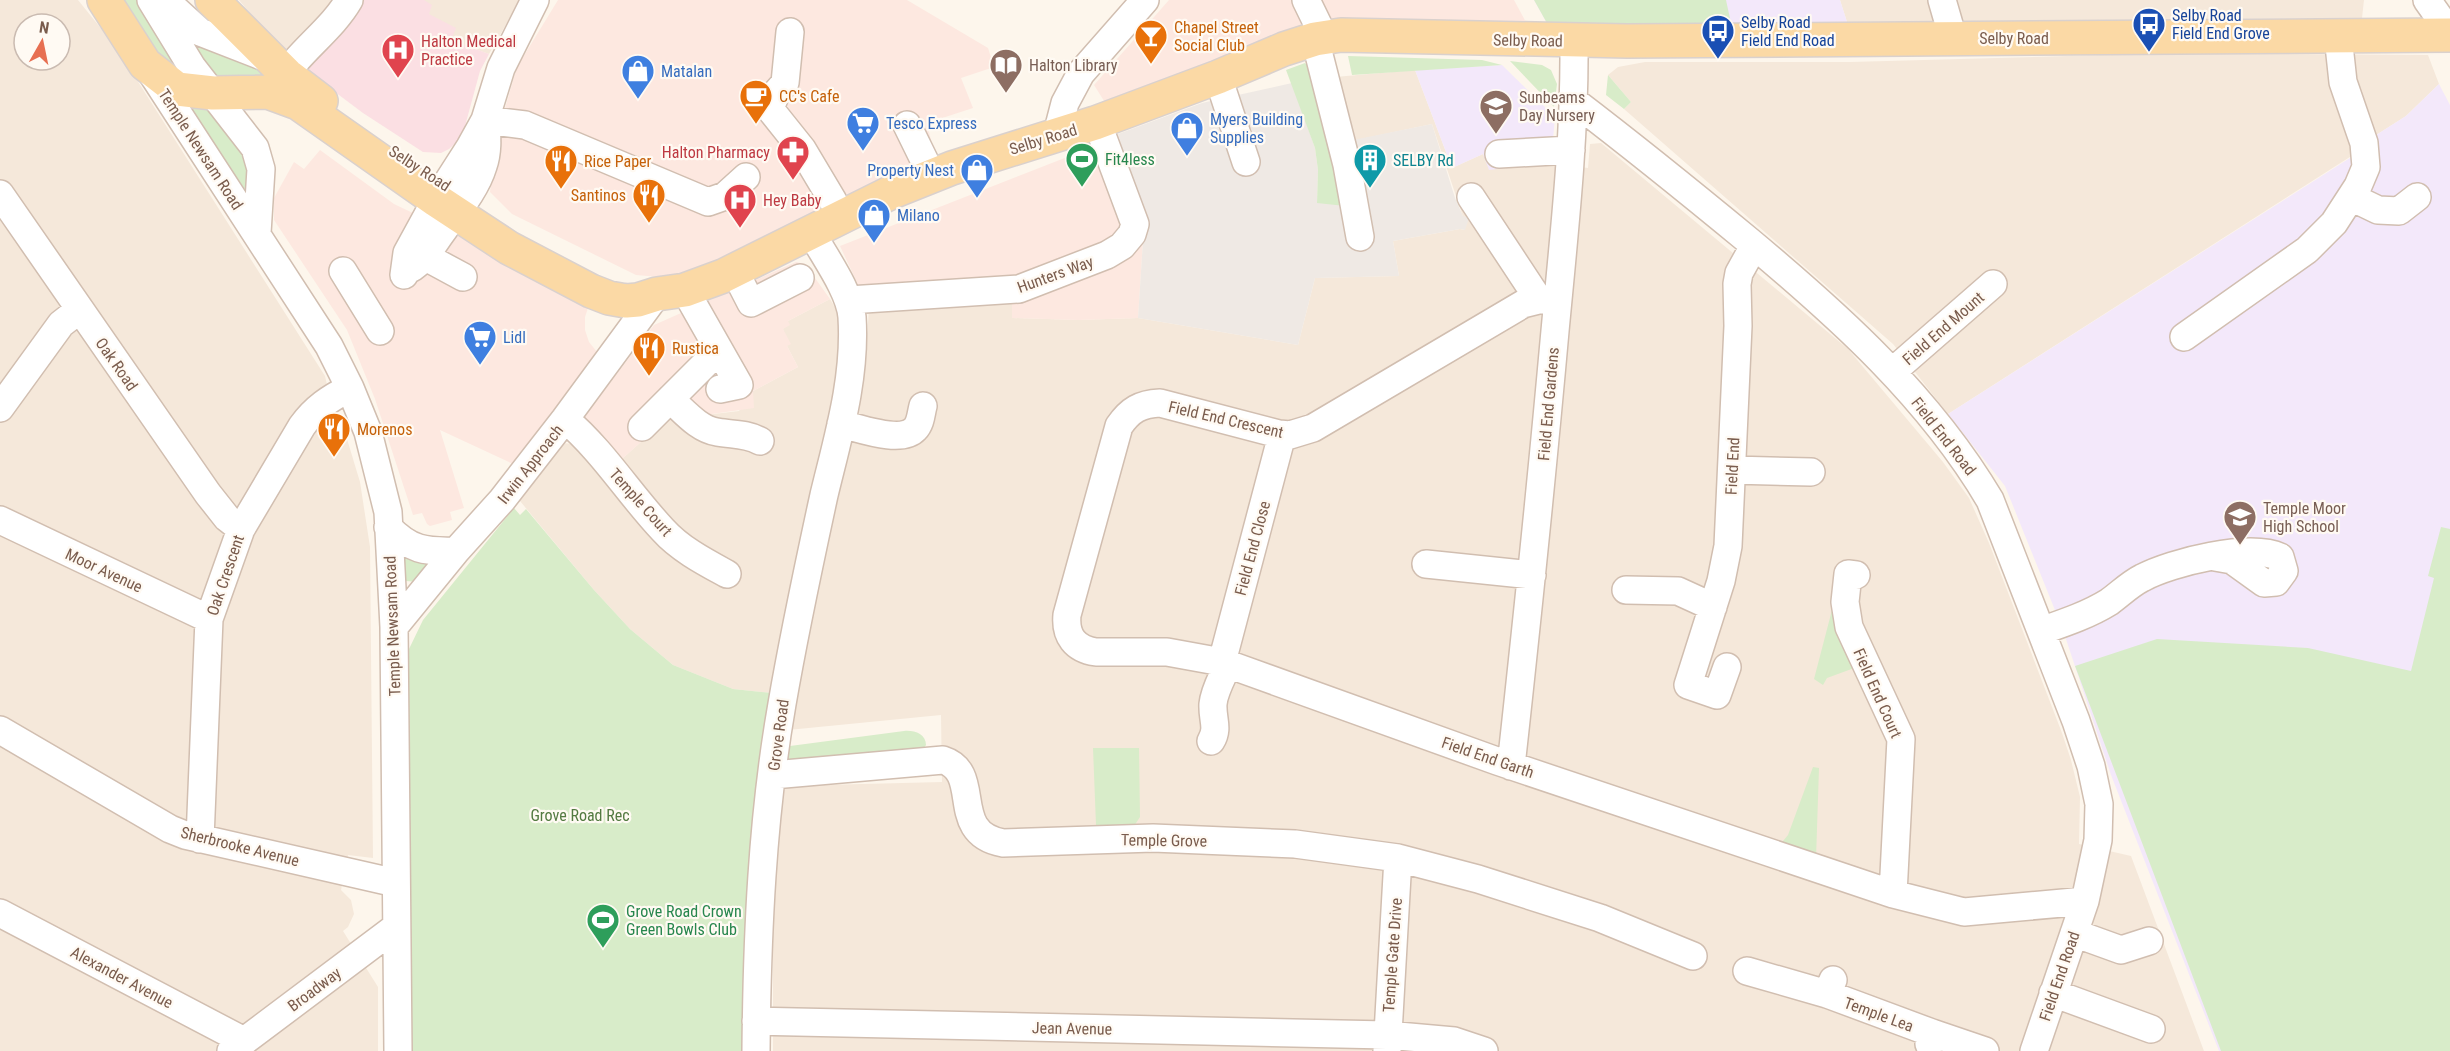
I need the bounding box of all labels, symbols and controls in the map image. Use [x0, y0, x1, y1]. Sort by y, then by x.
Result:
bus stop icon: Selby Road Field End Grove [2131, 6, 2167, 53]
place label: Selby Road Field End Grove [2172, 6, 2270, 43]
north arrow [12, 12, 72, 72]
bus stop icon: Selby Road Field End Road [1700, 13, 1736, 60]
place label: Selby Road Field End Road [1741, 13, 1835, 50]
text: N [38, 18, 51, 38]
bar icon: Chapel Street Social Club [1133, 18, 1169, 65]
place label: Chapel Street Social Club [1174, 18, 1259, 55]
street label: Selby Road [1979, 29, 2049, 48]
street label: Selby Road [1493, 30, 1563, 51]
hospital icon: Halton Medical Practice [380, 32, 416, 79]
place label: Halton Medical Practice [421, 32, 516, 69]
library icon: Halton Library [988, 47, 1024, 94]
shop icon: Matalan [620, 53, 656, 100]
place label: Halton Library [1029, 56, 1118, 75]
place label: Matalan [661, 62, 712, 81]
cafe icon: CC's Cafe [738, 78, 774, 125]
street label: Temple Newsam Road [154, 85, 247, 213]
place label: CC's Cafe [779, 87, 839, 106]
school or university icon: Sunbeams Day Nursery [1478, 88, 1514, 135]
place label: Sunbeams Day Nursery [1519, 88, 1595, 125]
supermarket icon: Tesco Express [845, 105, 881, 152]
shop icon: Myers Building Supplies [1169, 110, 1205, 157]
place label: Myers Building Supplies [1210, 110, 1303, 147]
place label: Tesco Express [886, 114, 977, 133]
street label: Selby Road [1007, 120, 1079, 159]
pharmacy icon: Halton Pharmacy [775, 134, 811, 181]
street label: Selby Road [385, 141, 454, 195]
sports icon: Fit4less [1064, 141, 1100, 188]
building icon: SELBY Rd [1352, 142, 1388, 189]
restaurant icon: Rice Paper [543, 143, 579, 190]
place label: Halton Pharmacy [662, 143, 770, 162]
place label: Fit4less [1105, 150, 1155, 169]
place label: SELBY Rd [1393, 151, 1454, 170]
place label: Rice Paper [584, 152, 652, 171]
shop icon: Property Nest [959, 152, 995, 199]
place label: Property Nest [867, 161, 954, 180]
restaurant icon: Santinos [631, 177, 667, 224]
hospital icon: Hey Baby [722, 182, 758, 229]
place label: Santinos [571, 186, 626, 205]
place label: Hey Baby [763, 191, 822, 210]
shop icon: Milano [856, 197, 892, 244]
place label: Milano [897, 206, 940, 225]
street label: Hunters Way [1015, 252, 1096, 297]
street label: Field End Mount [1899, 288, 1988, 369]
supermarket icon: Lidl [462, 319, 498, 366]
place label: Lidl [503, 328, 526, 347]
restaurant icon: Rustica [631, 330, 667, 377]
street label: Oak Road [92, 334, 142, 394]
place label: Rustica [672, 339, 719, 358]
street label: Field End Gardens [1534, 347, 1563, 462]
street label: Field End Road [1907, 394, 1980, 479]
street label: Field End Crescent [1167, 397, 1285, 442]
restaurant icon: Morenos [316, 411, 352, 458]
place label: Morenos [357, 420, 412, 439]
street label: Irwin Approach [494, 421, 567, 508]
street label: Field End [1721, 437, 1743, 495]
street label: Temple Court [605, 465, 676, 540]
street label: Field End Close [1231, 499, 1274, 597]
school or university icon: Temple Moor High School [2222, 499, 2258, 546]
place label: Temple Moor High School [2263, 499, 2346, 536]
street label: Oak Crescent [203, 532, 248, 618]
street label: Moor Avenue [62, 544, 145, 597]
street label: Temple Newsam Road [381, 555, 404, 696]
street label: Field End Court [1849, 645, 1906, 741]
street label: Grove Road [764, 698, 793, 772]
street label: Field End Garth [1439, 733, 1536, 782]
park label: Grove Road Rec [530, 806, 630, 825]
street label: Sherbrooke Avenue [179, 823, 301, 870]
street label: Temple Grove [1121, 830, 1207, 851]
street label: Temple Gate Drive [1379, 897, 1406, 1013]
sports icon: Grove Road Crown Green Bowls Club [585, 902, 621, 949]
place label: Grove Road Crown Green Bowls Club [626, 902, 742, 939]
street label: Field End Road [2035, 929, 2084, 1024]
street label: Alexander Avenue [67, 943, 176, 1012]
street label: Broadway [284, 963, 345, 1016]
street label: Temple Lea [1841, 993, 1916, 1036]
street label: Jean Avenue [1032, 1018, 1112, 1039]

